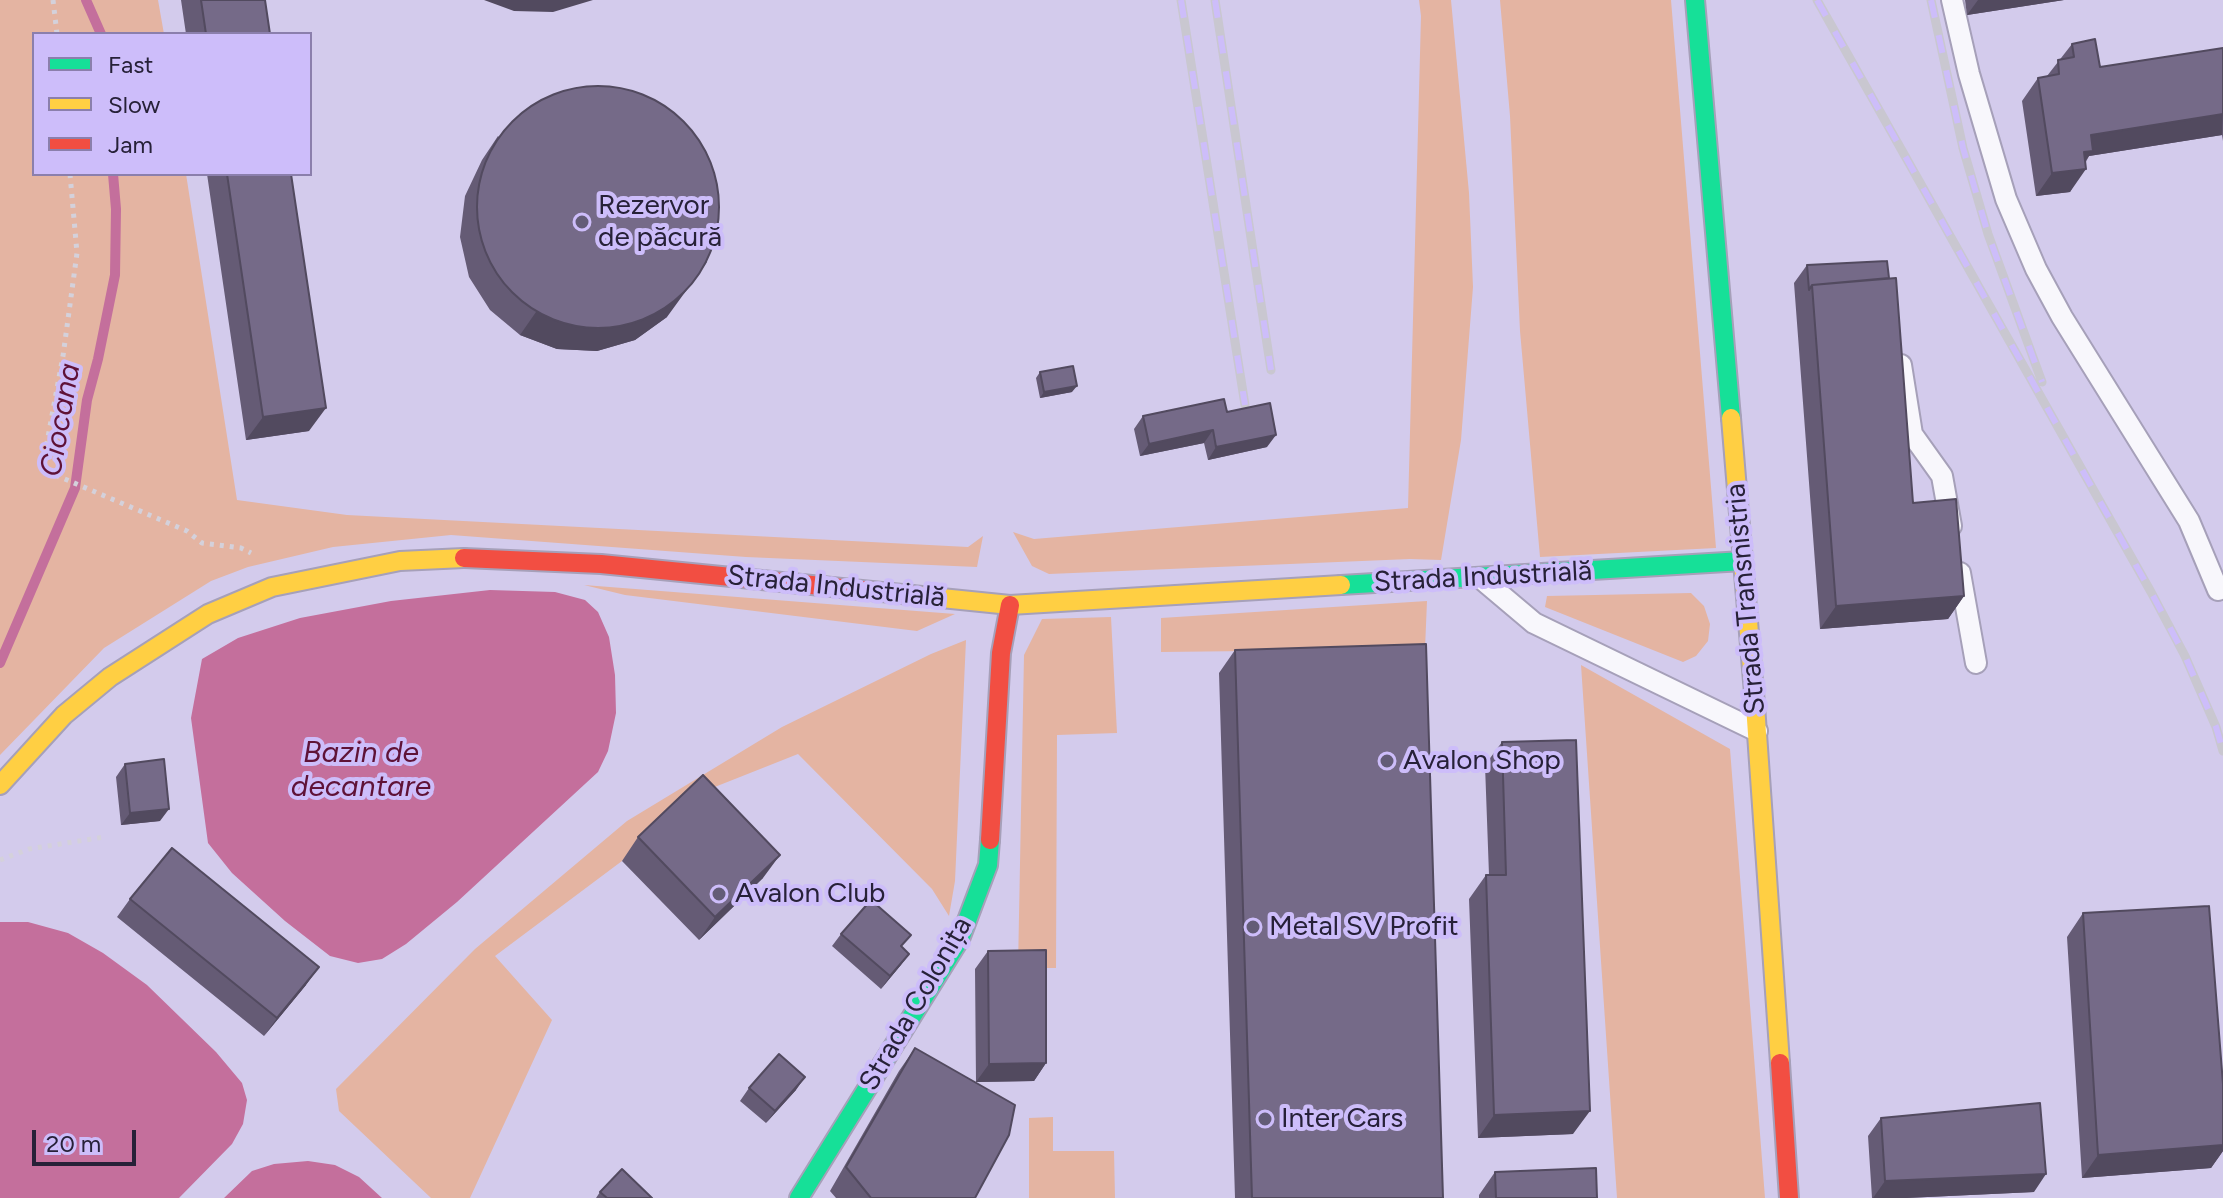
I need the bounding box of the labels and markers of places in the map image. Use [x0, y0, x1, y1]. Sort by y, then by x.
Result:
place label: Rezervor de păcură [598, 189, 722, 255]
marker: Rezervor de păcură [573, 213, 591, 231]
place label: Avalon Shop [1403, 744, 1561, 778]
marker: Avalon Shop [1378, 752, 1396, 770]
place label: Avalon Club [735, 877, 885, 911]
marker: Avalon Club [710, 885, 728, 903]
place label: Metal SV Profit [1269, 910, 1459, 944]
marker: Metal SV Profit [1244, 918, 1262, 936]
place label: Inter Cars [1281, 1102, 1403, 1136]
marker: Inter Cars [1256, 1110, 1274, 1128]

